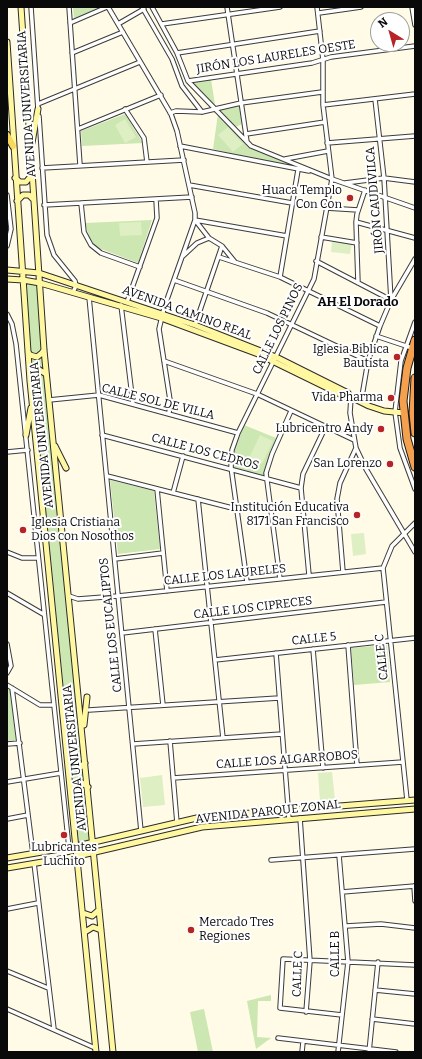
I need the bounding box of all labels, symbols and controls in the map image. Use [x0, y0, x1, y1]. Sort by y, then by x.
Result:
north arrow [370, 12, 410, 52]
text: N [376, 15, 390, 31]
street label: AVENIDA UNIVERSITARIA [15, 30, 39, 178]
street label: JIRÓN LOS LAURELES OESTE [195, 37, 357, 77]
street label: JIRÓN CAUDIVILCA [363, 146, 387, 254]
place label: Huaca Templo Con Con [262, 184, 342, 212]
marker: Huaca Templo Con Con [345, 193, 355, 203]
street label: CALLE LOS PINOS [250, 281, 306, 377]
street label: AVENIDA CAMINO REAL [120, 283, 254, 343]
district label: AH El Dorado [318, 294, 398, 310]
place label: Iglesia Biblica Bautista [313, 343, 389, 371]
marker: Iglesia Biblica Bautista [392, 352, 402, 362]
street label: AVENIDA UNIVERSITARIA [27, 361, 57, 509]
street label: CALLE SOL DE VILLA [100, 381, 216, 423]
place label: Vida Pharma [312, 391, 383, 405]
marker: Vida Pharma [386, 393, 396, 403]
place label: Lubricentro Andy [276, 422, 373, 436]
marker: Lubricentro Andy [376, 424, 386, 434]
street label: CALLE LOS CEDROS [150, 431, 260, 473]
place label: San Lorenzo [313, 457, 382, 471]
marker: San Lorenzo [385, 459, 395, 469]
place label: Institución Educativa 8171 San Francisco [231, 501, 349, 529]
marker: Institución Educativa 8171 San Francisco [352, 510, 362, 520]
place label: Iglesia Cristiana Dios con Nosothos [31, 516, 134, 544]
marker: Iglesia Cristiana Dios con Nosothos [18, 525, 28, 535]
street label: CALLE LOS EUCALIPTOS [97, 557, 125, 693]
street label: CALLE LOS LAURELES [163, 561, 287, 589]
street label: CALLE LOS CIPRECES [193, 594, 313, 622]
street label: CALLE 5 [291, 629, 337, 649]
street label: CALLE C [372, 633, 392, 681]
street label: AVENIDA UNIVERSITARIA [60, 684, 90, 832]
street label: CALLE LOS ALGARROBOS [215, 748, 359, 772]
street label: AVENIDA PARQUE ZONAL [195, 797, 341, 827]
marker: Lubricantes Luchito [59, 830, 69, 840]
place label: Lubricantes Luchito [31, 841, 97, 869]
place label: Mercado Tres Regiones [199, 916, 274, 944]
marker: Mercado Tres Regiones [186, 925, 196, 935]
street label: CALLE B [329, 931, 343, 977]
street label: CALLE C [290, 951, 306, 997]

